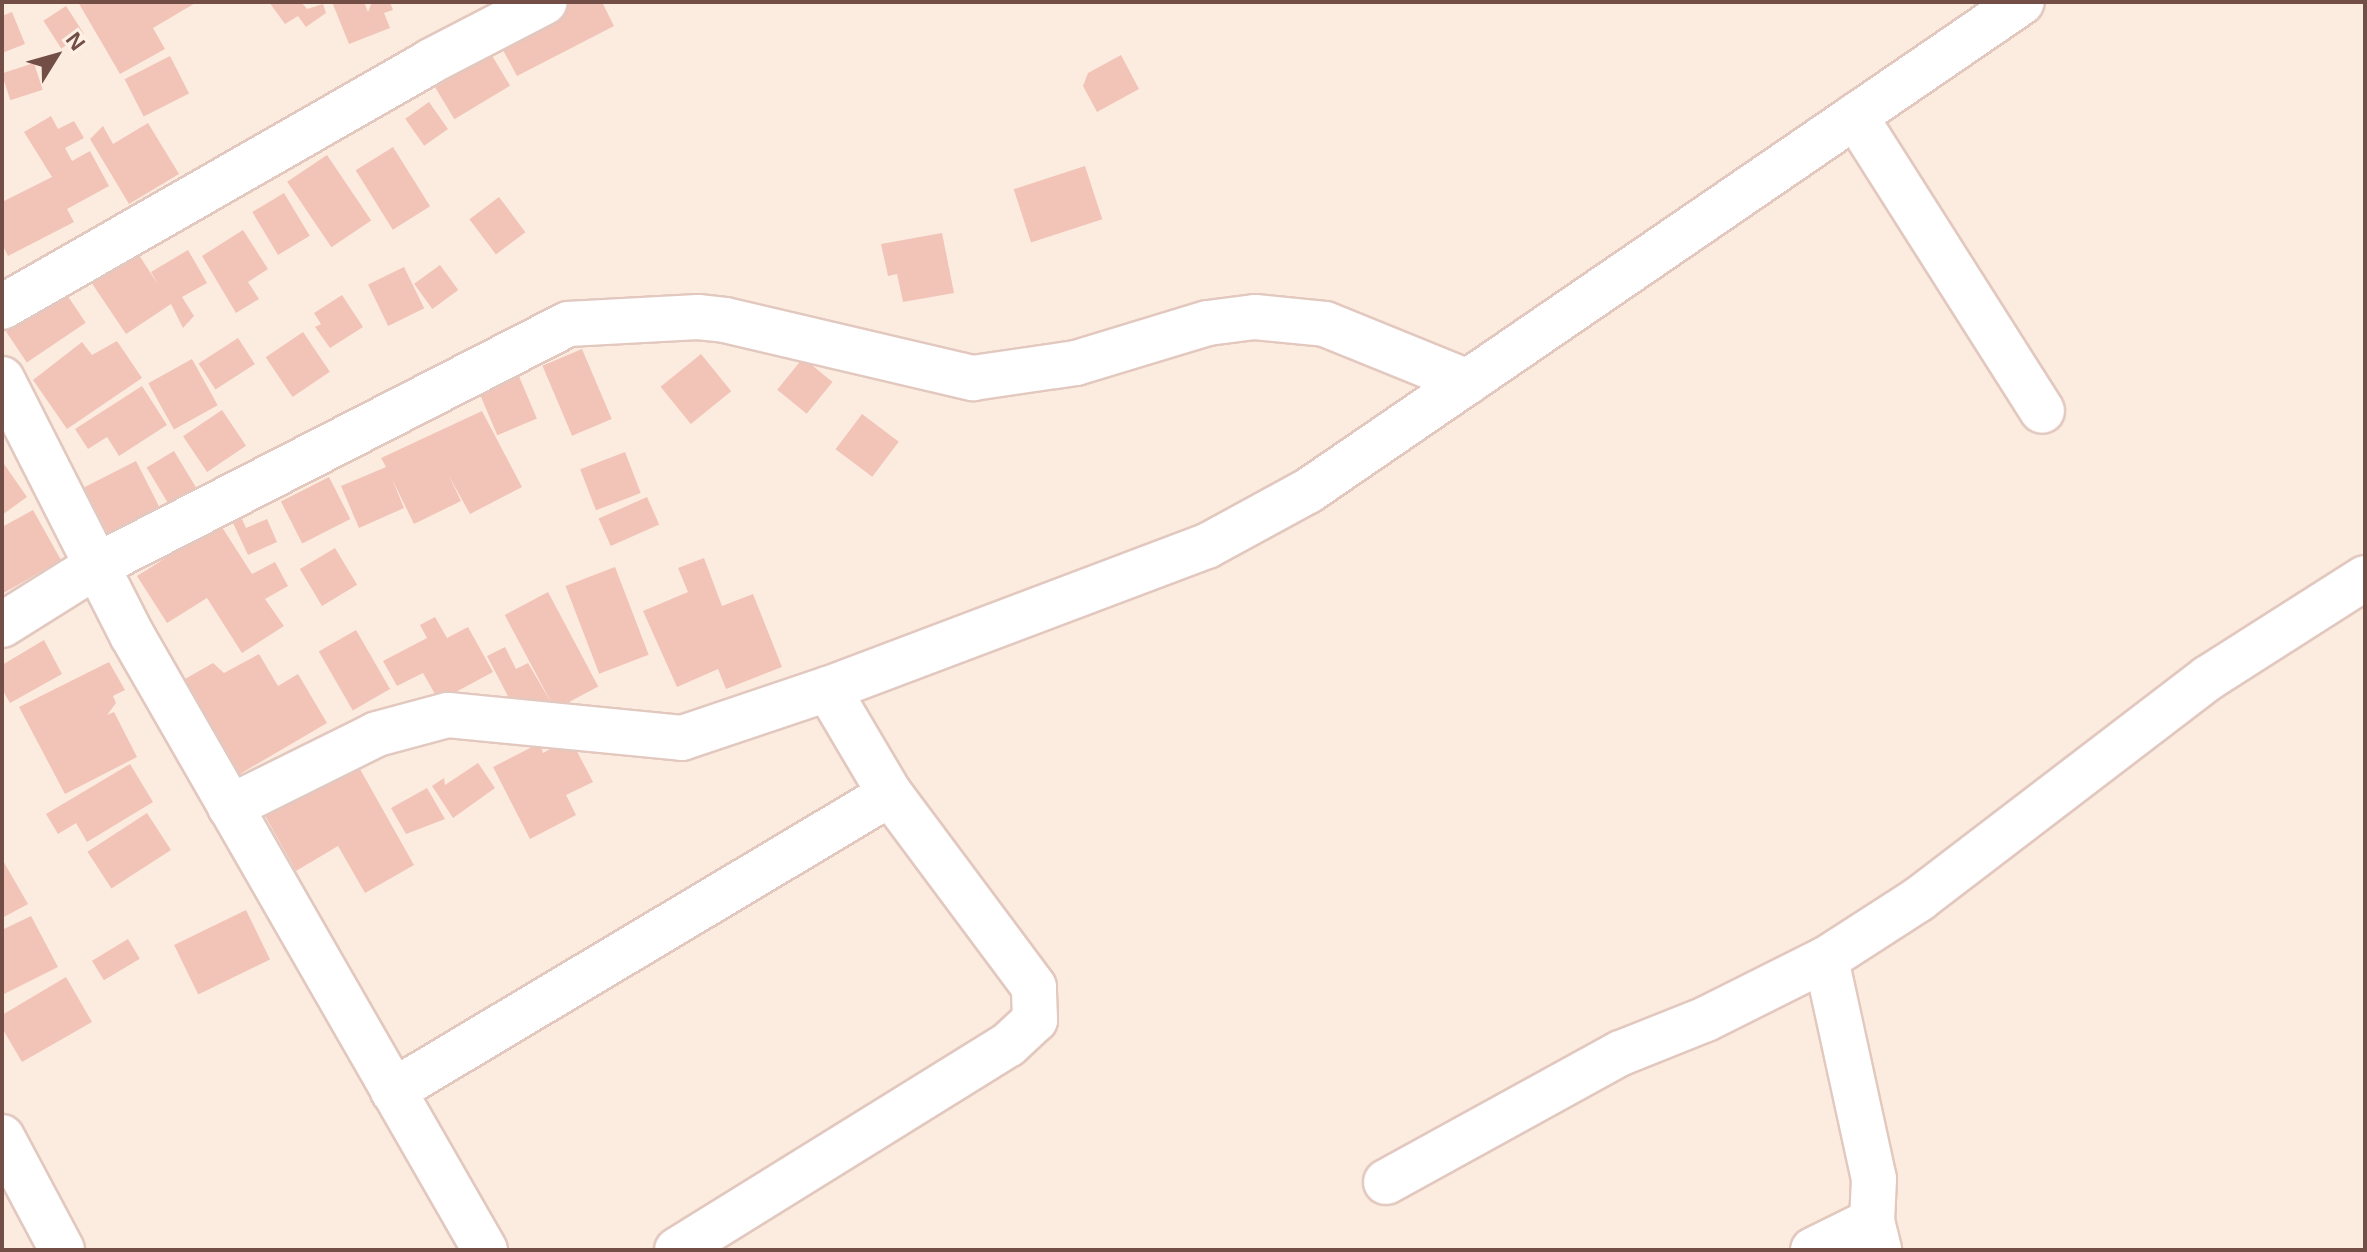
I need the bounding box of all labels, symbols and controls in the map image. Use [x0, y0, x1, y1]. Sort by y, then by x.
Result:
north arrow [16, 16, 96, 96]
text: N [61, 27, 90, 55]

